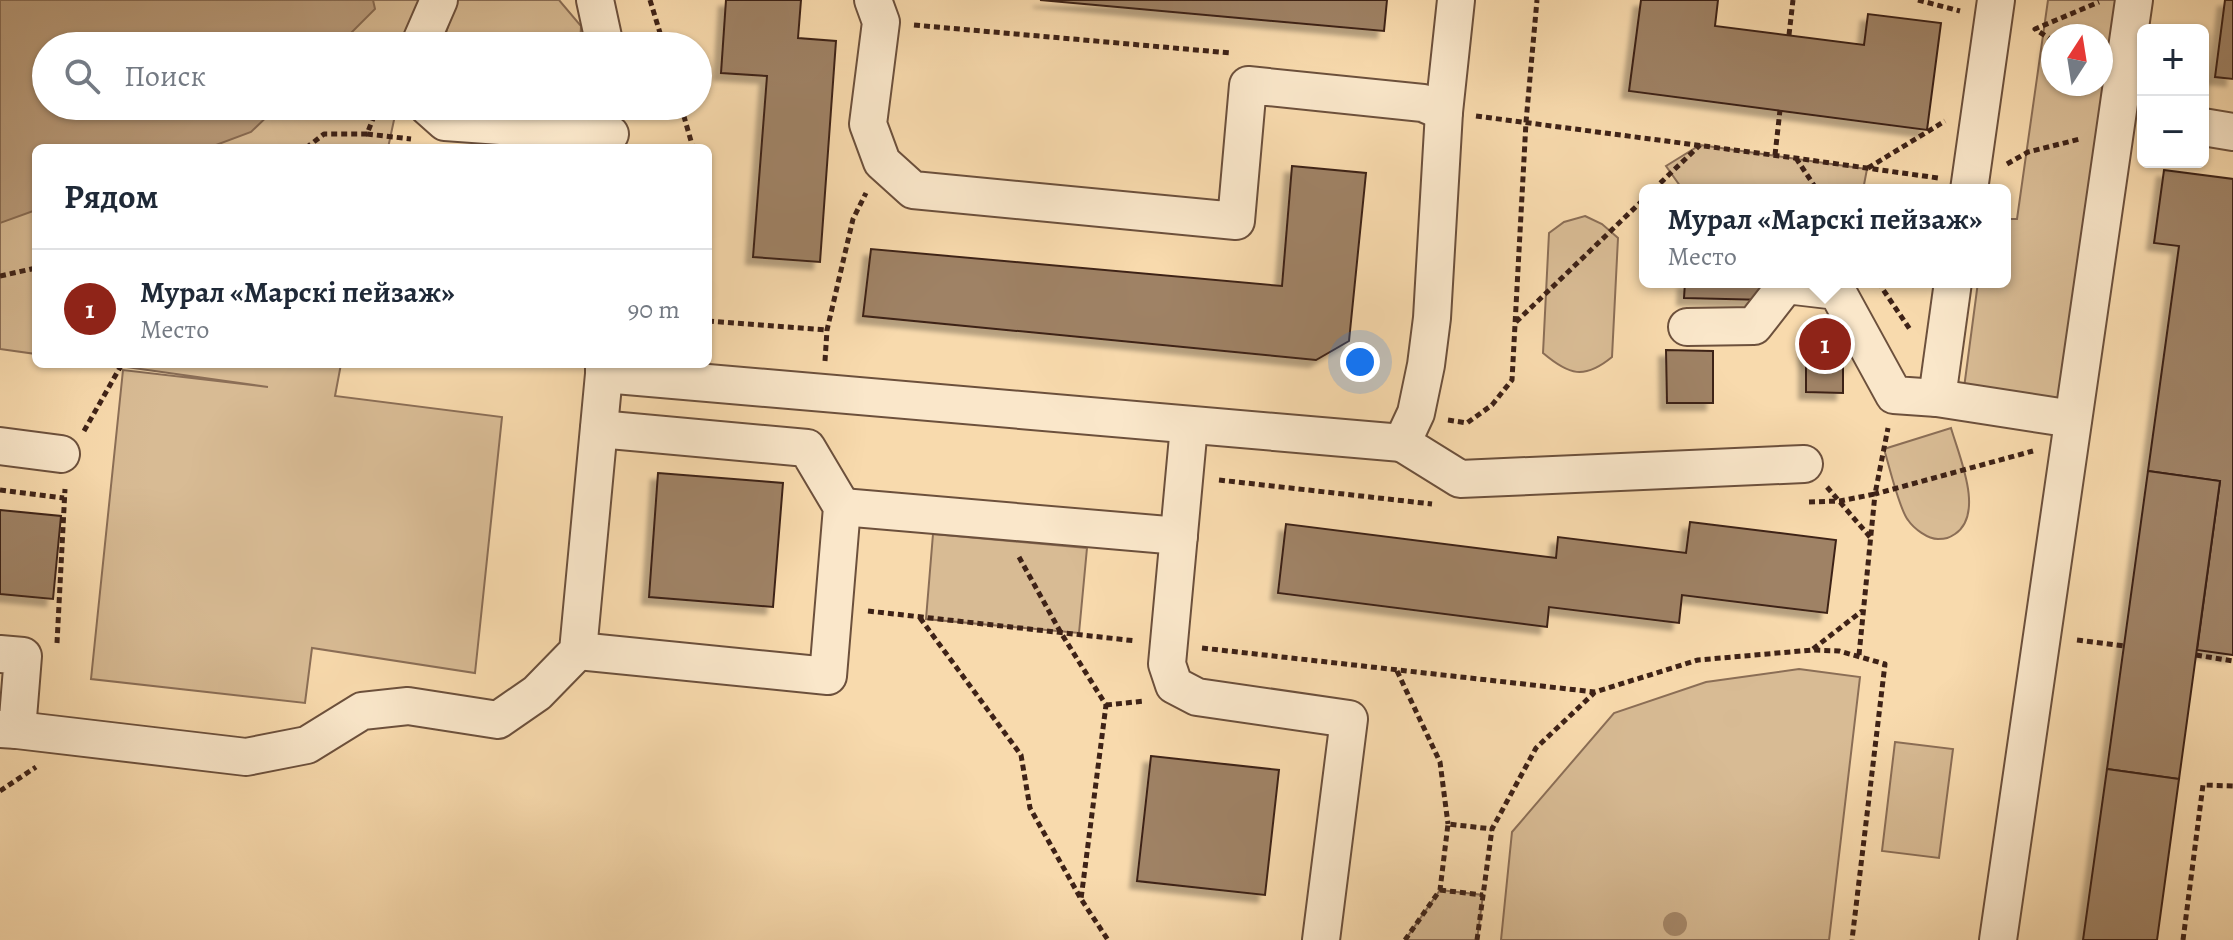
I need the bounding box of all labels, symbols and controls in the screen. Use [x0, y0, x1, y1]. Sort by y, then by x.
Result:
north arrow [2041, 24, 2113, 96]
map controls [2137, 24, 2209, 168]
button: + [2137, 24, 2209, 96]
search box [32, 32, 712, 120]
icon: search [60, 54, 104, 98]
text: Поиск [124, 56, 206, 96]
button: − [2137, 96, 2209, 168]
text: Рядом [64, 173, 158, 220]
popup [1639, 184, 2011, 288]
text: Мурал «Марскі пейзаж» [1668, 199, 1982, 239]
text: Место [1668, 239, 1737, 274]
text: Мурал «Марскі пейзаж» [140, 272, 455, 312]
text: 1 [85, 292, 95, 327]
text: 90 m [628, 292, 680, 327]
text: Место [140, 312, 209, 347]
pin: 1 [1799, 314, 1851, 374]
your location [1340, 342, 1380, 382]

